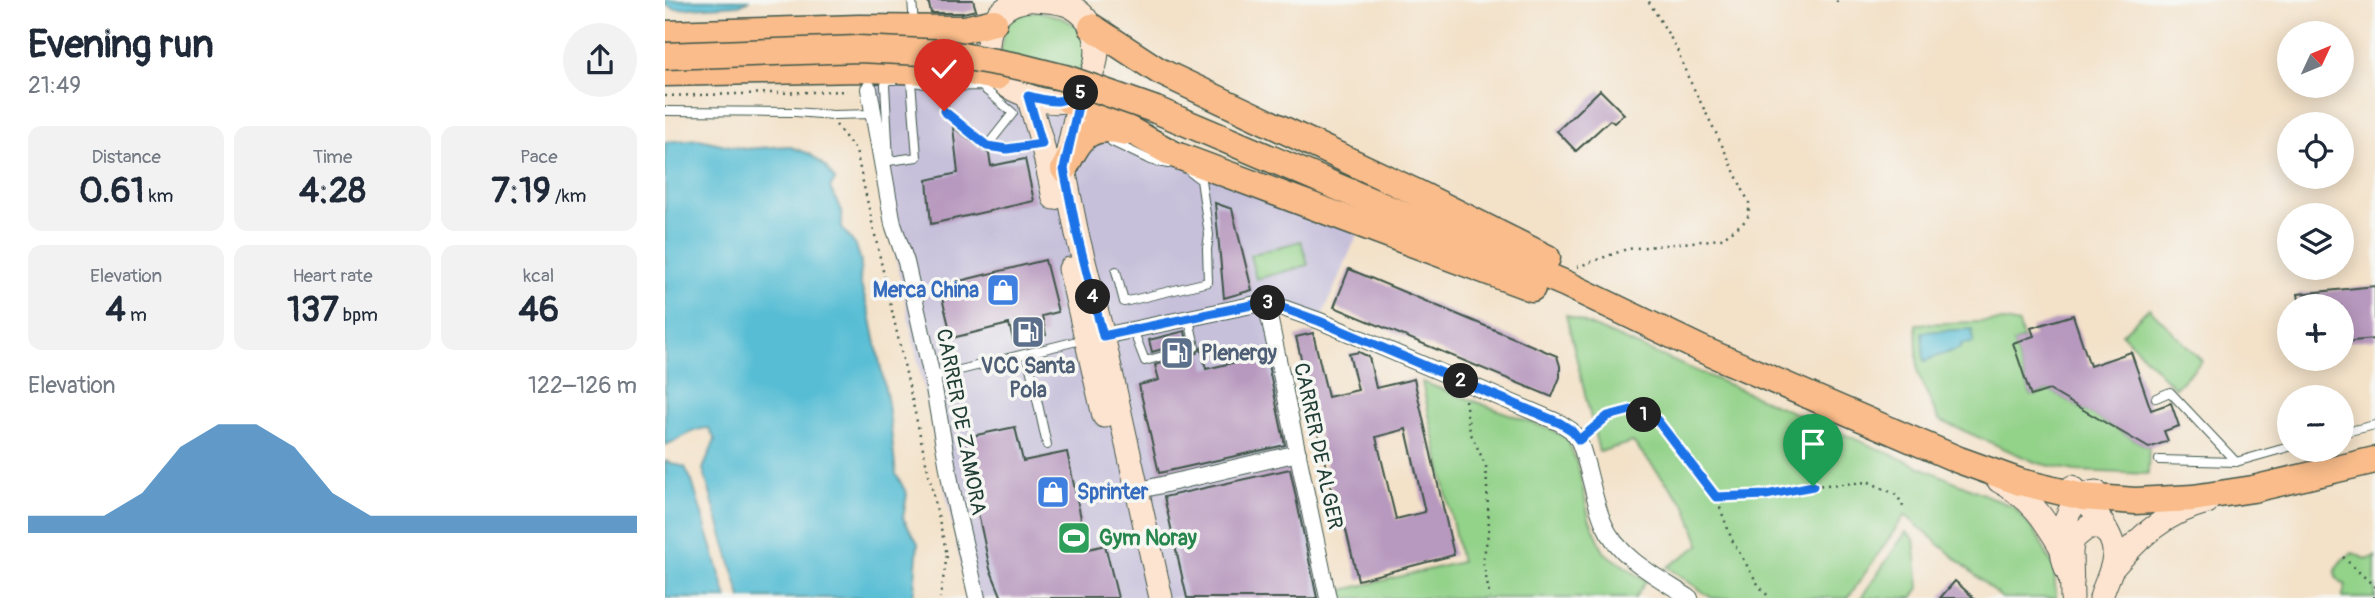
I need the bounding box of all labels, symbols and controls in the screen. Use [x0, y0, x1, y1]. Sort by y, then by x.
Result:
text: Evening run [28, 21, 214, 69]
north arrow [2277, 21, 2354, 98]
map controls [2277, 21, 2354, 462]
button: share [563, 23, 637, 97]
pin [914, 39, 974, 111]
icon: check [925, 50, 963, 88]
text: 21:49 [28, 71, 81, 100]
pin: 5 [1063, 76, 1099, 110]
text: 5 [1075, 80, 1086, 104]
button: locate [2277, 112, 2354, 189]
text: Distance [91, 145, 161, 169]
text: Time [313, 145, 352, 169]
text: Pace [520, 145, 558, 169]
text: 0.61 [79, 169, 145, 213]
text: 4:28 [299, 169, 366, 213]
text: 7:19 [491, 169, 551, 213]
text: km [145, 184, 173, 208]
text: /km [551, 184, 586, 208]
button: layers [2277, 203, 2354, 280]
text: Elevation [90, 264, 162, 288]
text: Heart rate [292, 264, 373, 288]
text: kcal [523, 264, 554, 288]
shop icon: Merca China [984, 271, 1022, 309]
place label: Merca China [873, 277, 979, 304]
pin: 4 [1075, 280, 1111, 314]
text: 4 [1087, 284, 1098, 308]
pin: 3 [1251, 286, 1285, 320]
text: 4 [106, 288, 126, 332]
text: 137 [287, 288, 339, 332]
text: 46 [518, 288, 559, 332]
text: 3 [1262, 290, 1273, 314]
button: + [2277, 294, 2354, 371]
text: m [126, 303, 147, 327]
text: bpm [339, 303, 378, 327]
fuel station icon: VCC Santa Pola [1009, 313, 1047, 351]
street label: CARRER DE ZAMORA [930, 326, 992, 518]
fuel station icon: Plenergy [1158, 334, 1196, 372]
place label: Plenergy [1201, 340, 1277, 367]
place label: VCC Santa Pola [981, 353, 1075, 404]
street label: CARRER DE ALGER [1287, 360, 1349, 532]
pin: 2 [1443, 364, 1479, 398]
text: 2 [1455, 368, 1466, 392]
text: Elevation [28, 371, 116, 400]
text: 122–126 m [528, 371, 637, 400]
button: − [2277, 385, 2354, 462]
pin: 1 [1627, 398, 1661, 432]
text: 1 [1640, 402, 1647, 426]
pin [1783, 414, 1843, 486]
icon: arrive [1794, 425, 1832, 463]
shop icon: Sprinter [1034, 473, 1072, 511]
place label: Sprinter [1077, 479, 1149, 506]
sports icon: Gym Noray [1055, 519, 1093, 557]
place label: Gym Noray [1099, 525, 1197, 552]

